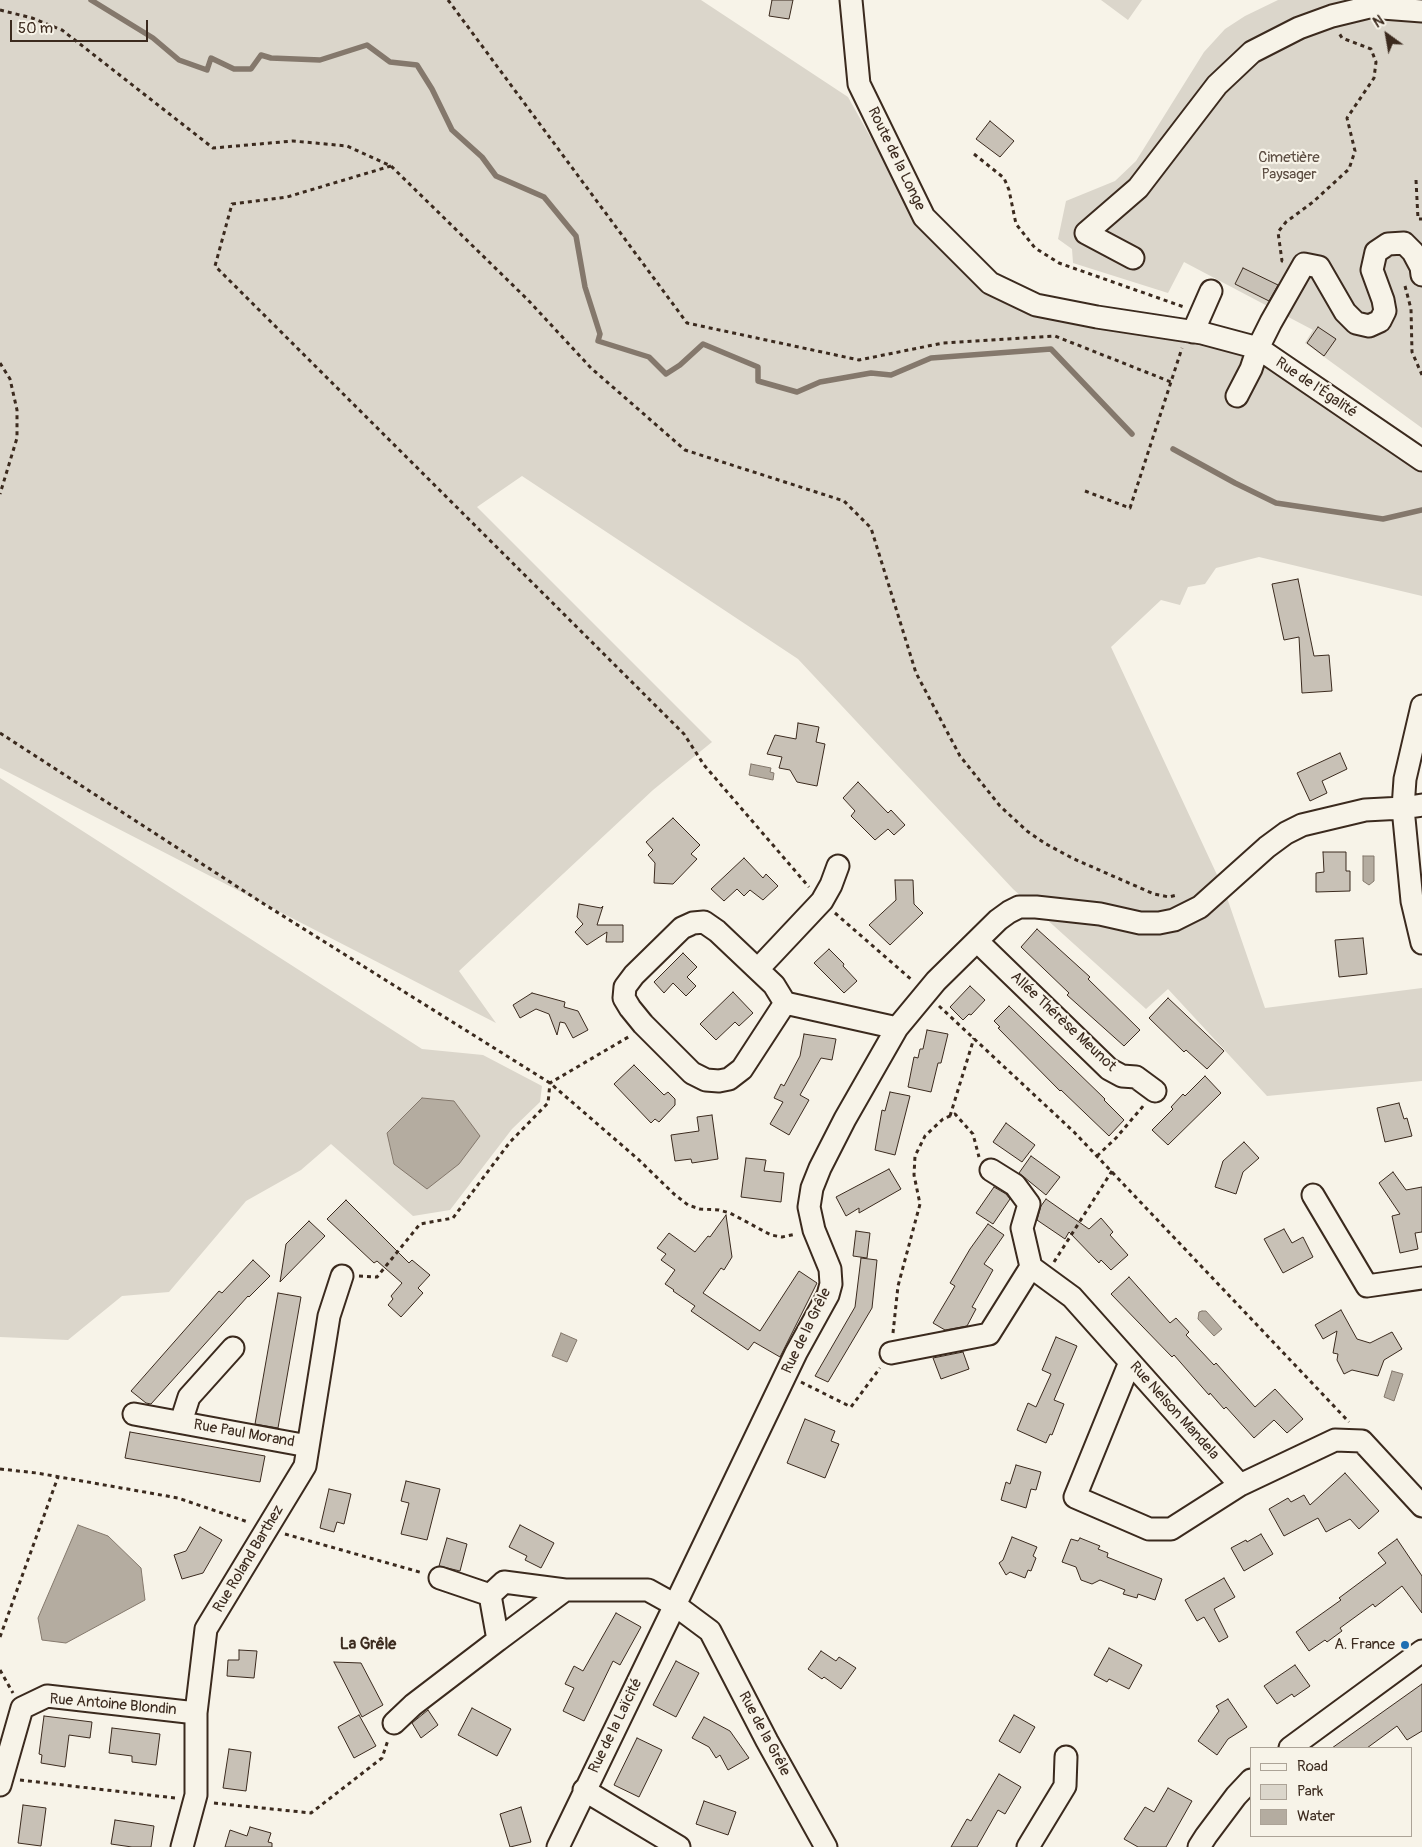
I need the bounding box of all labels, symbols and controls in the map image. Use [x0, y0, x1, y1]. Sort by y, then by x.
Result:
scale bar [12, 10, 150, 42]
north arrow [1362, 10, 1412, 60]
text: N [1370, 12, 1387, 32]
text: 50 m [18, 19, 53, 38]
street label: Route de la Longe [863, 104, 929, 214]
park label: Cimetière Paysager [1258, 149, 1320, 184]
street label: Rue de l'Égalité [1272, 354, 1360, 422]
street label: Allée Thérèse Meunot [1006, 968, 1120, 1076]
street label: Rue de la Grêle [779, 1285, 835, 1377]
street label: Rue Nelson Mandela [1125, 1358, 1223, 1464]
street label: Rue Paul Morand [192, 1416, 296, 1452]
street label: Rue Roland Barthez [210, 1502, 288, 1616]
district label: La Grêle [340, 1635, 396, 1655]
place label: A. France [1334, 1636, 1395, 1654]
marker: A. France [1399, 1639, 1411, 1651]
street label: Rue de la Laïcité [585, 1676, 647, 1776]
street label: Rue de la Grêle [734, 1689, 794, 1779]
street label: Rue Antoine Blondin [49, 1690, 177, 1720]
legend [1250, 1747, 1412, 1837]
text: Road [1297, 1757, 1328, 1776]
text: Park [1297, 1782, 1323, 1801]
text: Water [1297, 1807, 1335, 1826]

